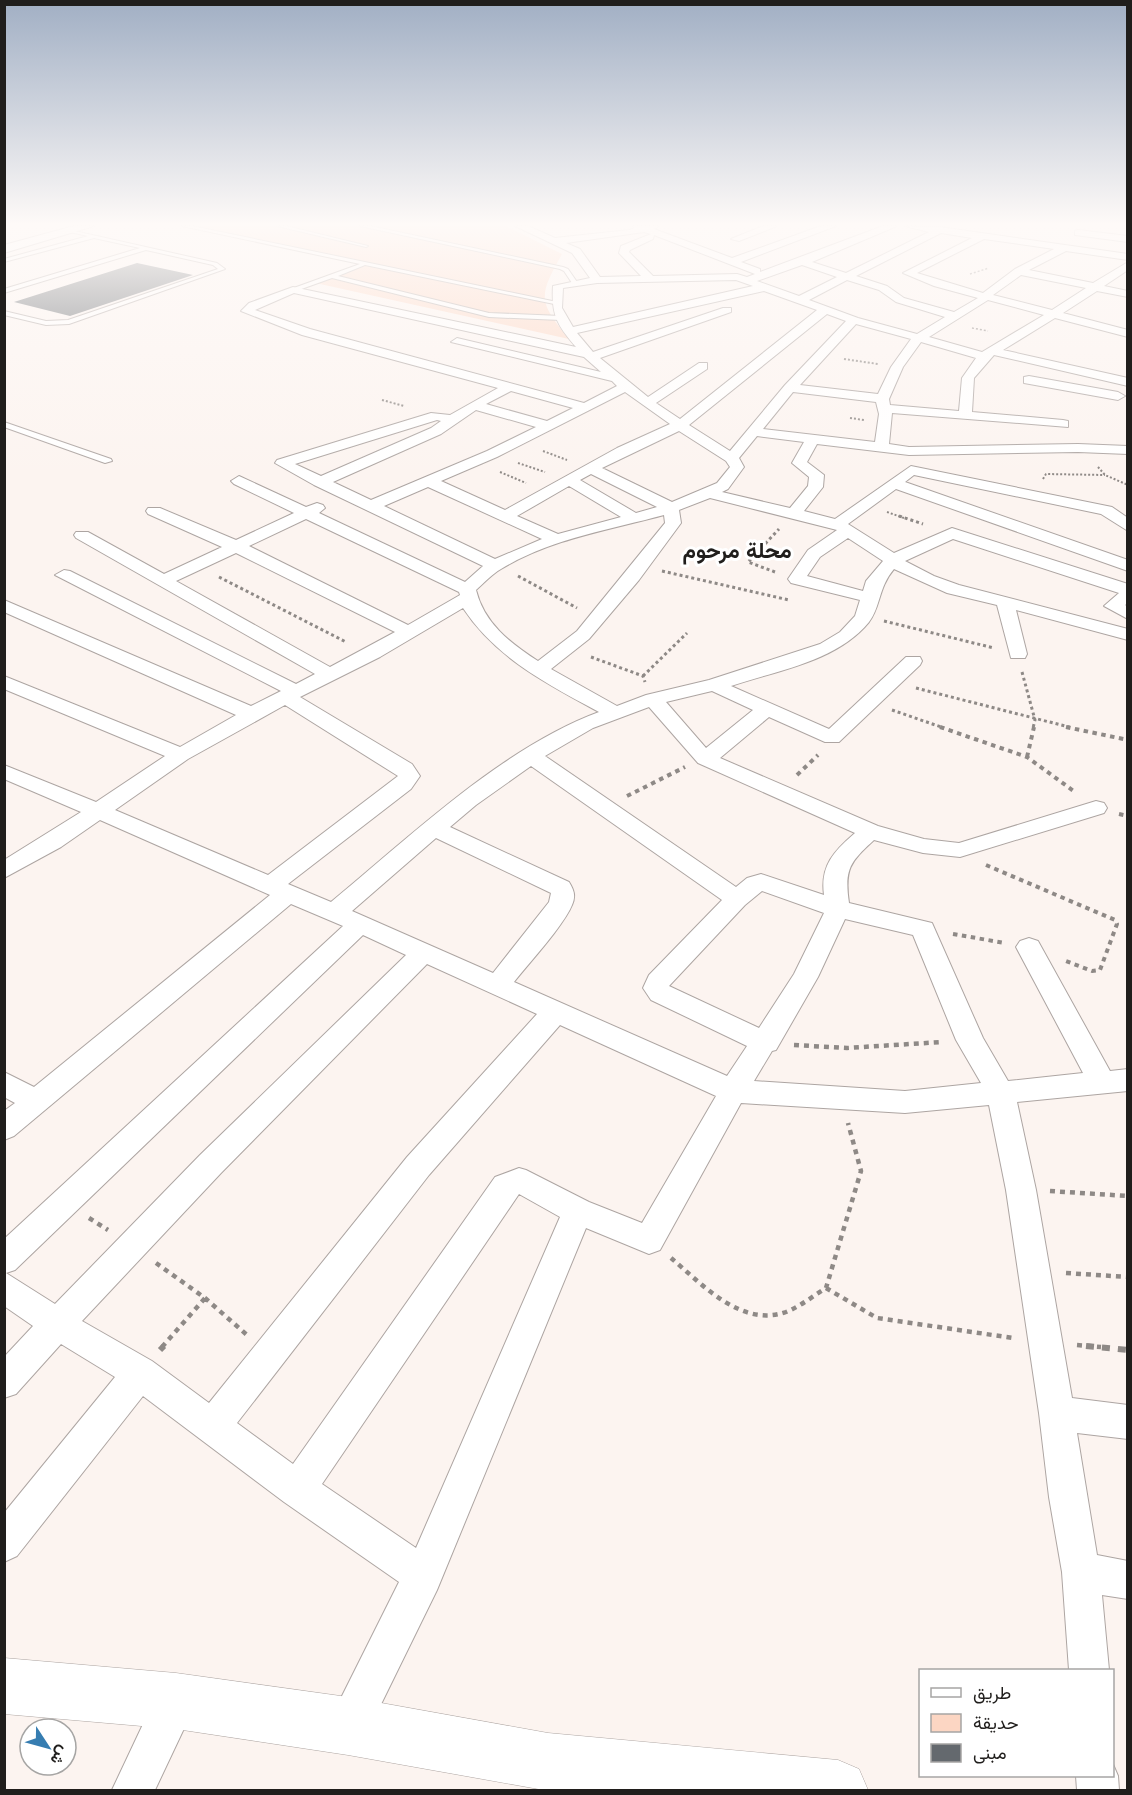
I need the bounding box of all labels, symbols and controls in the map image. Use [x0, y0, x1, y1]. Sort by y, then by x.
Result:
district label: محلة مرحوم [682, 537, 792, 565]
legend [919, 1669, 1114, 1777]
text: طريق [973, 1682, 1011, 1704]
text: حديقة [973, 1712, 1019, 1734]
north arrow [18, 1717, 78, 1777]
text: ش [46, 1742, 73, 1769]
text: مبنى [973, 1742, 1007, 1764]

